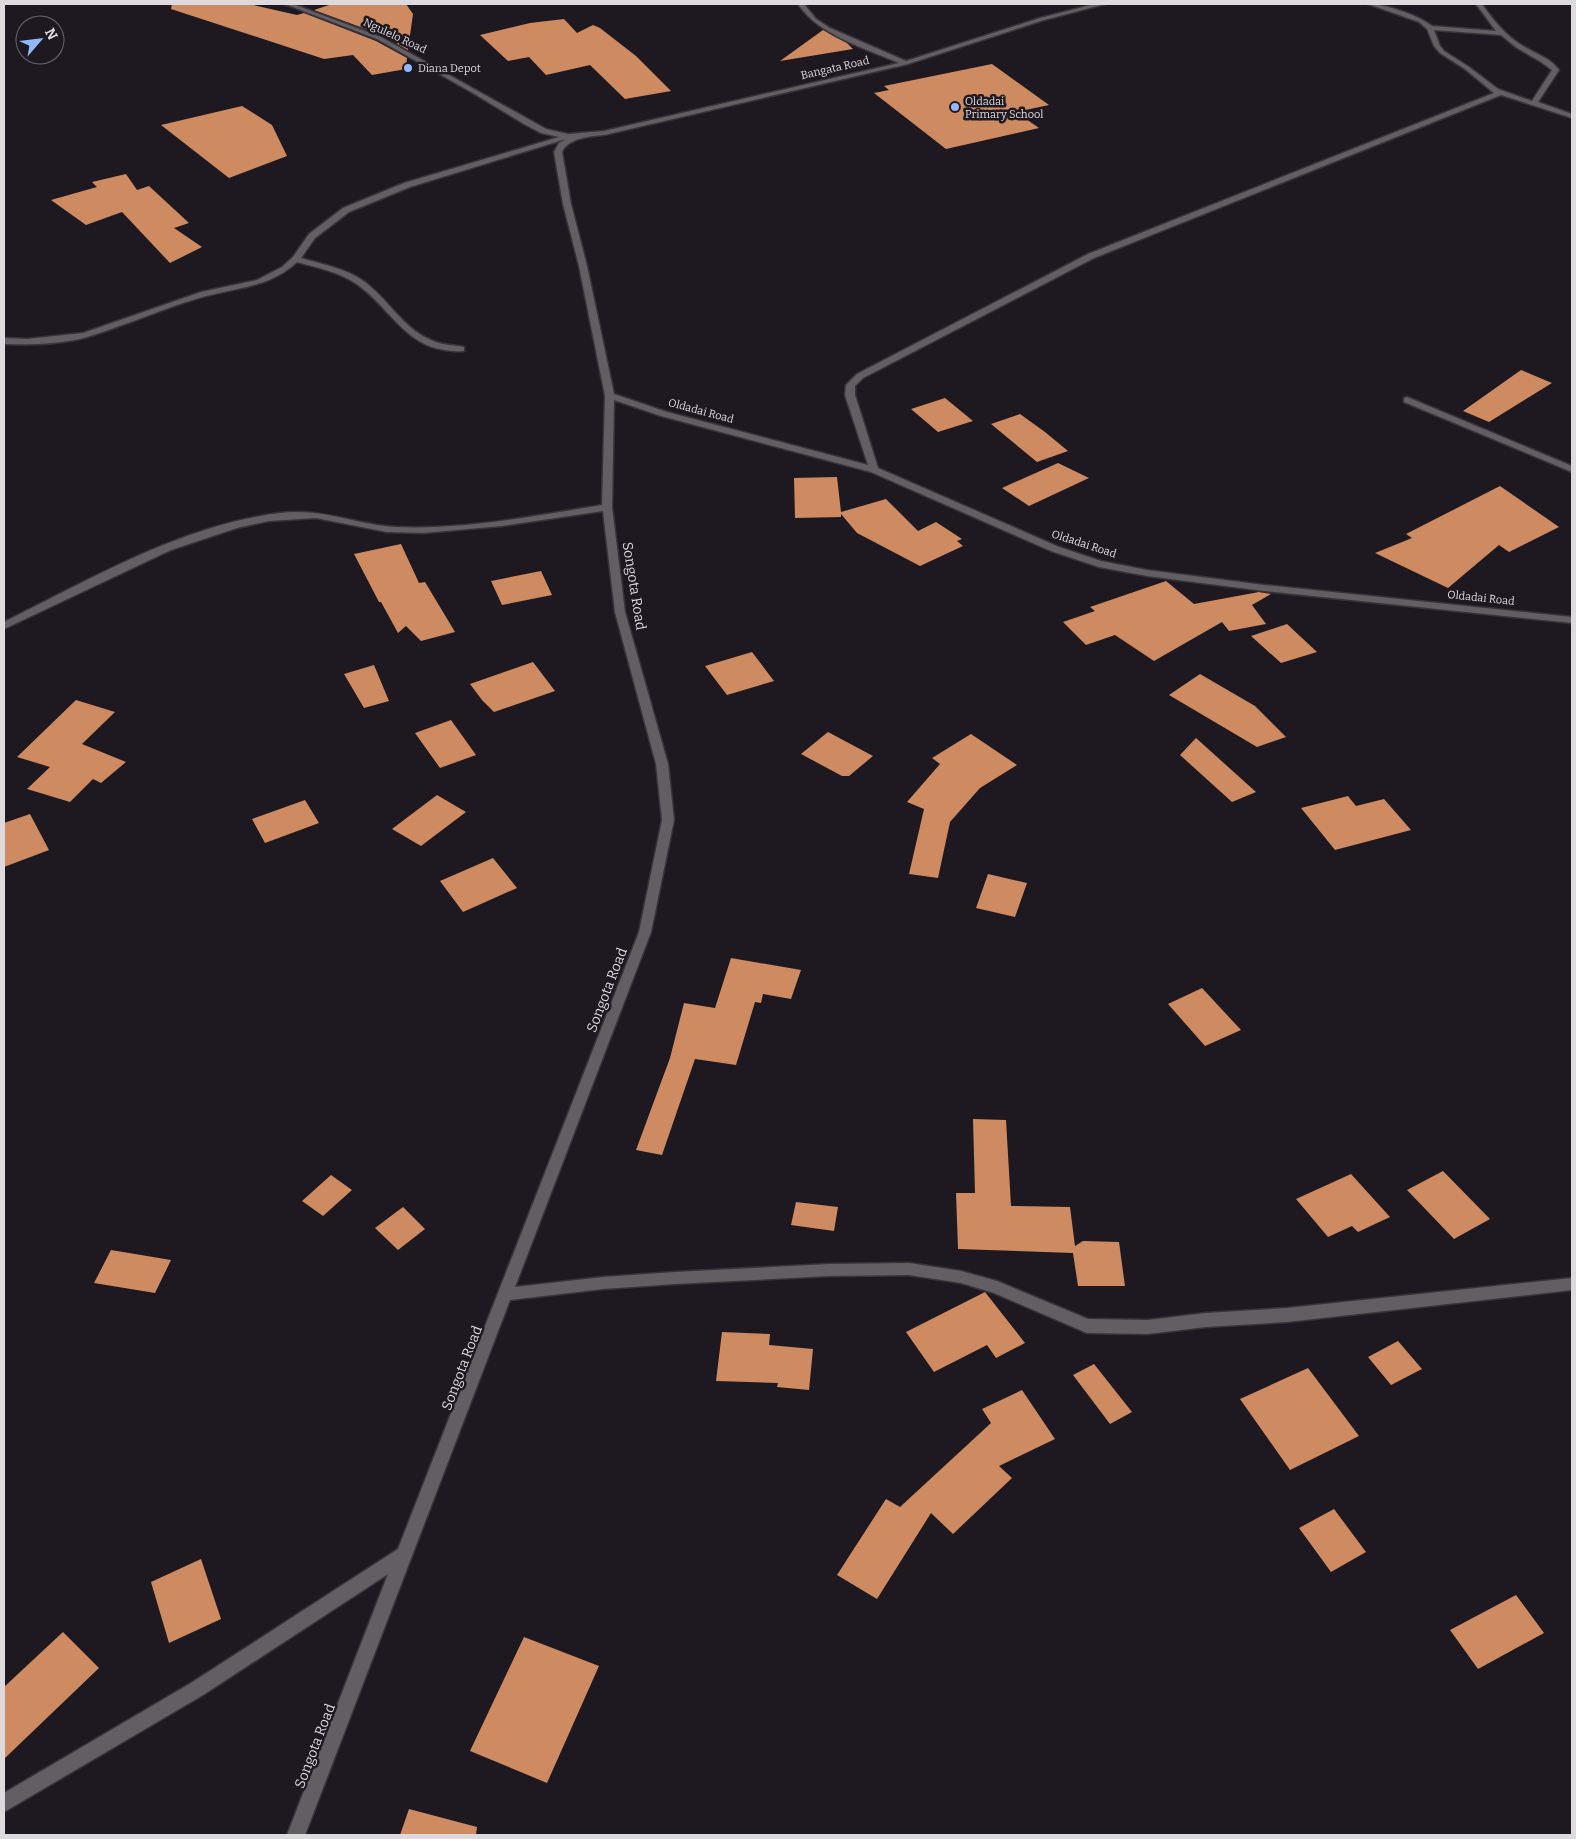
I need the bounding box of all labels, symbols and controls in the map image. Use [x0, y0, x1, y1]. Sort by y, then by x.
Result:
north arrow [15, 15, 65, 65]
street label: Ngulelo Road [361, 16, 429, 57]
text: N [41, 25, 61, 43]
street label: Bangata Road [800, 54, 871, 82]
marker: Diana Depot [402, 62, 414, 74]
place label: Diana Depot [418, 62, 481, 75]
place label: Oldadai Primary School [965, 95, 1044, 121]
marker: Oldadai Primary School [949, 101, 961, 113]
street label: Oldadai Road [667, 396, 736, 426]
street label: Oldadai Road [1050, 527, 1119, 561]
street label: Songota Road [619, 541, 649, 631]
street label: Oldadai Road [1447, 588, 1516, 608]
street label: Songota Road [583, 945, 631, 1035]
street label: Songota Road [438, 1323, 486, 1413]
street label: Songota Road [291, 1701, 339, 1791]

